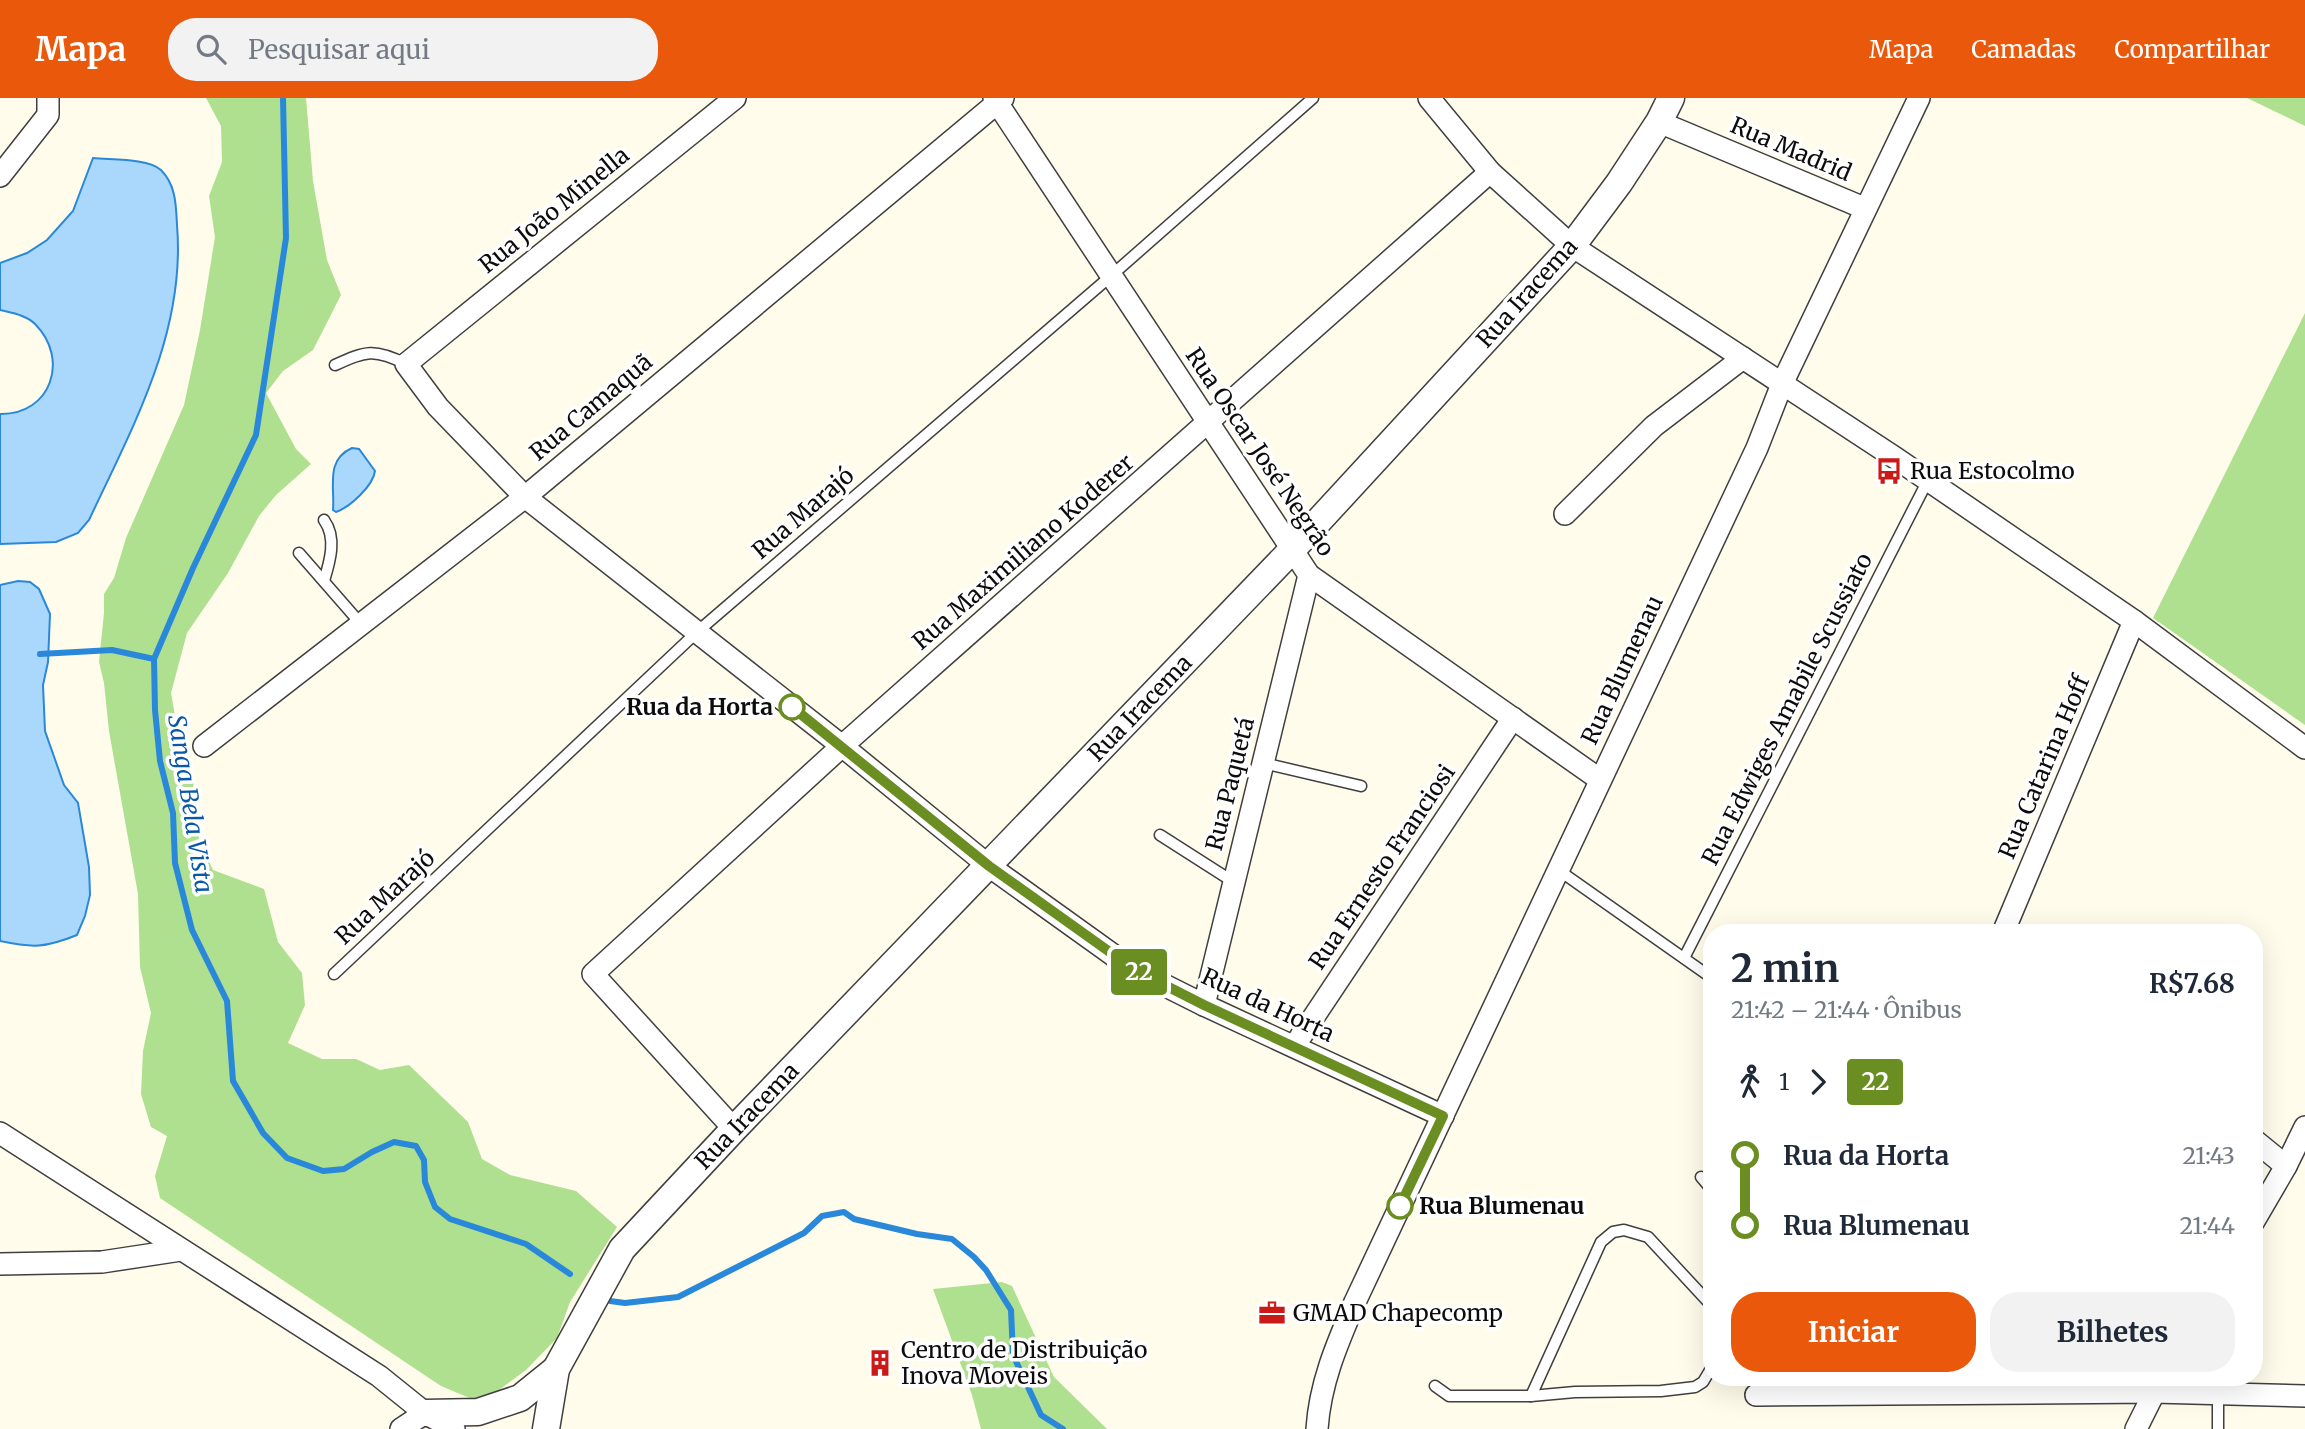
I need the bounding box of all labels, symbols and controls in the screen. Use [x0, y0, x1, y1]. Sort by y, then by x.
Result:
search box [168, 18, 658, 81]
text: Mapa [35, 29, 126, 70]
icon: search [192, 30, 230, 68]
text: Pesquisar aqui [248, 33, 430, 66]
text: Mapa [1869, 34, 1933, 65]
text: Camadas [1971, 34, 2076, 65]
text: Compartilhar [2114, 34, 2270, 65]
street label: Rua Madrid [1726, 110, 1856, 187]
street label: Rua João Minella [473, 140, 635, 279]
street label: Rua Iracema [1470, 232, 1583, 353]
street label: Rua Oscar José Negrão [1180, 342, 1341, 562]
street label: Rua Camaquã [524, 347, 658, 466]
street label: Rua Maximiliano Koderer [906, 448, 1139, 656]
bus stop icon: Rua Estocolmo [1874, 456, 1904, 486]
place label: Rua Estocolmo [1910, 456, 2075, 485]
street label: Rua Marajó [746, 460, 860, 565]
street label: Rua Edwiges Amabile Scussiato [1695, 548, 1878, 870]
street label: Rua Blumenau [1574, 591, 1669, 749]
street label: Rua Iracema [1082, 648, 1198, 767]
street label: Rua Catarina Hoff [1992, 669, 2096, 863]
place label: Rua da Horta [626, 692, 773, 721]
marker: Rua da Horta [779, 694, 805, 720]
water label: Sanga Bela Vista [161, 713, 220, 895]
street label: Rua Paquetá [1199, 714, 1260, 853]
street label: Rua Ernesto Franciosi [1302, 759, 1461, 975]
street label: Rua Marajó [329, 843, 440, 950]
text: 2 min [1731, 945, 1839, 992]
line badge: 22 [1108, 949, 1170, 995]
text: 22 [1125, 956, 1153, 987]
street label: Rua da Horta [1197, 961, 1339, 1048]
text: R$7.68 [2149, 967, 2235, 1000]
text: 21:42 – 21:44 · Ônibus [1731, 995, 1962, 1024]
street label: Rua Iracema [689, 1056, 805, 1175]
icon: walk [1731, 1063, 1769, 1101]
icon: forward [1799, 1063, 1837, 1101]
text: 22 [1861, 1066, 1889, 1097]
text: 1 [1779, 1067, 1789, 1096]
text: Rua da Horta [1783, 1139, 1949, 1172]
text: 21:43 [2182, 1141, 2235, 1170]
place label: Rua Blumenau [1419, 1191, 1584, 1220]
marker: Rua Blumenau [1387, 1193, 1413, 1219]
text: Rua Blumenau [1783, 1209, 1970, 1242]
text: 21:44 [2179, 1211, 2235, 1240]
button: Iniciar [1731, 1292, 1976, 1372]
button: Bilhetes [1990, 1292, 2235, 1372]
office icon: GMAD Chapecomp [1257, 1298, 1287, 1328]
place label: GMAD Chapecomp [1293, 1298, 1503, 1327]
place label: Centro de Distribuição Inova Moveis [901, 1335, 1147, 1390]
building icon: Centro de Distribuição Inova Moveis [865, 1348, 895, 1378]

